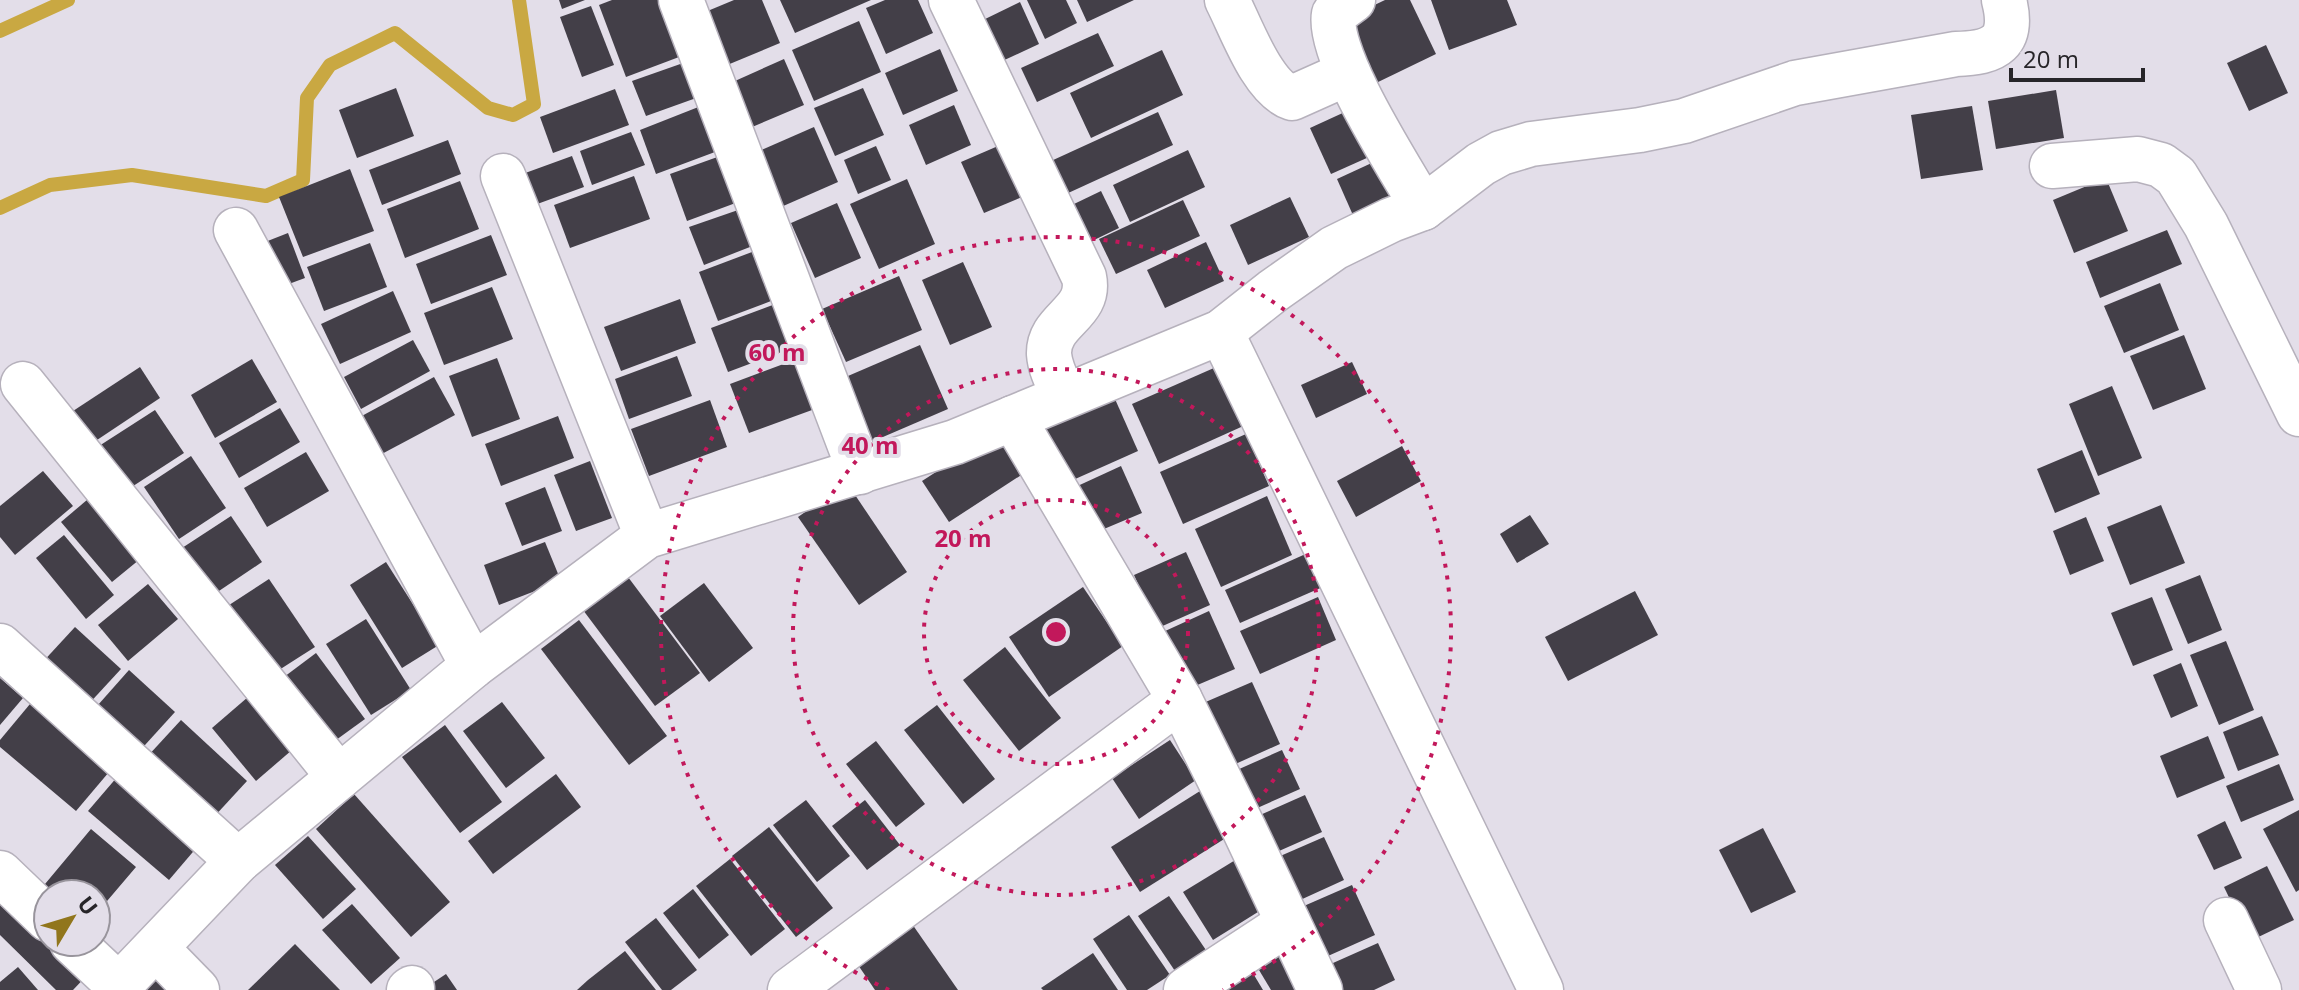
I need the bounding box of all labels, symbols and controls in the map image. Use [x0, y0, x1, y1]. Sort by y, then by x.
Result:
scale bar [2011, 32, 2143, 82]
text: 20 m [2023, 42, 2079, 75]
text: 60 m [748, 335, 806, 368]
text: 40 m [841, 428, 899, 461]
text: 20 m [934, 521, 992, 554]
centre of rings [1042, 618, 1070, 646]
north arrow [32, 878, 112, 958]
text: U [72, 889, 105, 921]

